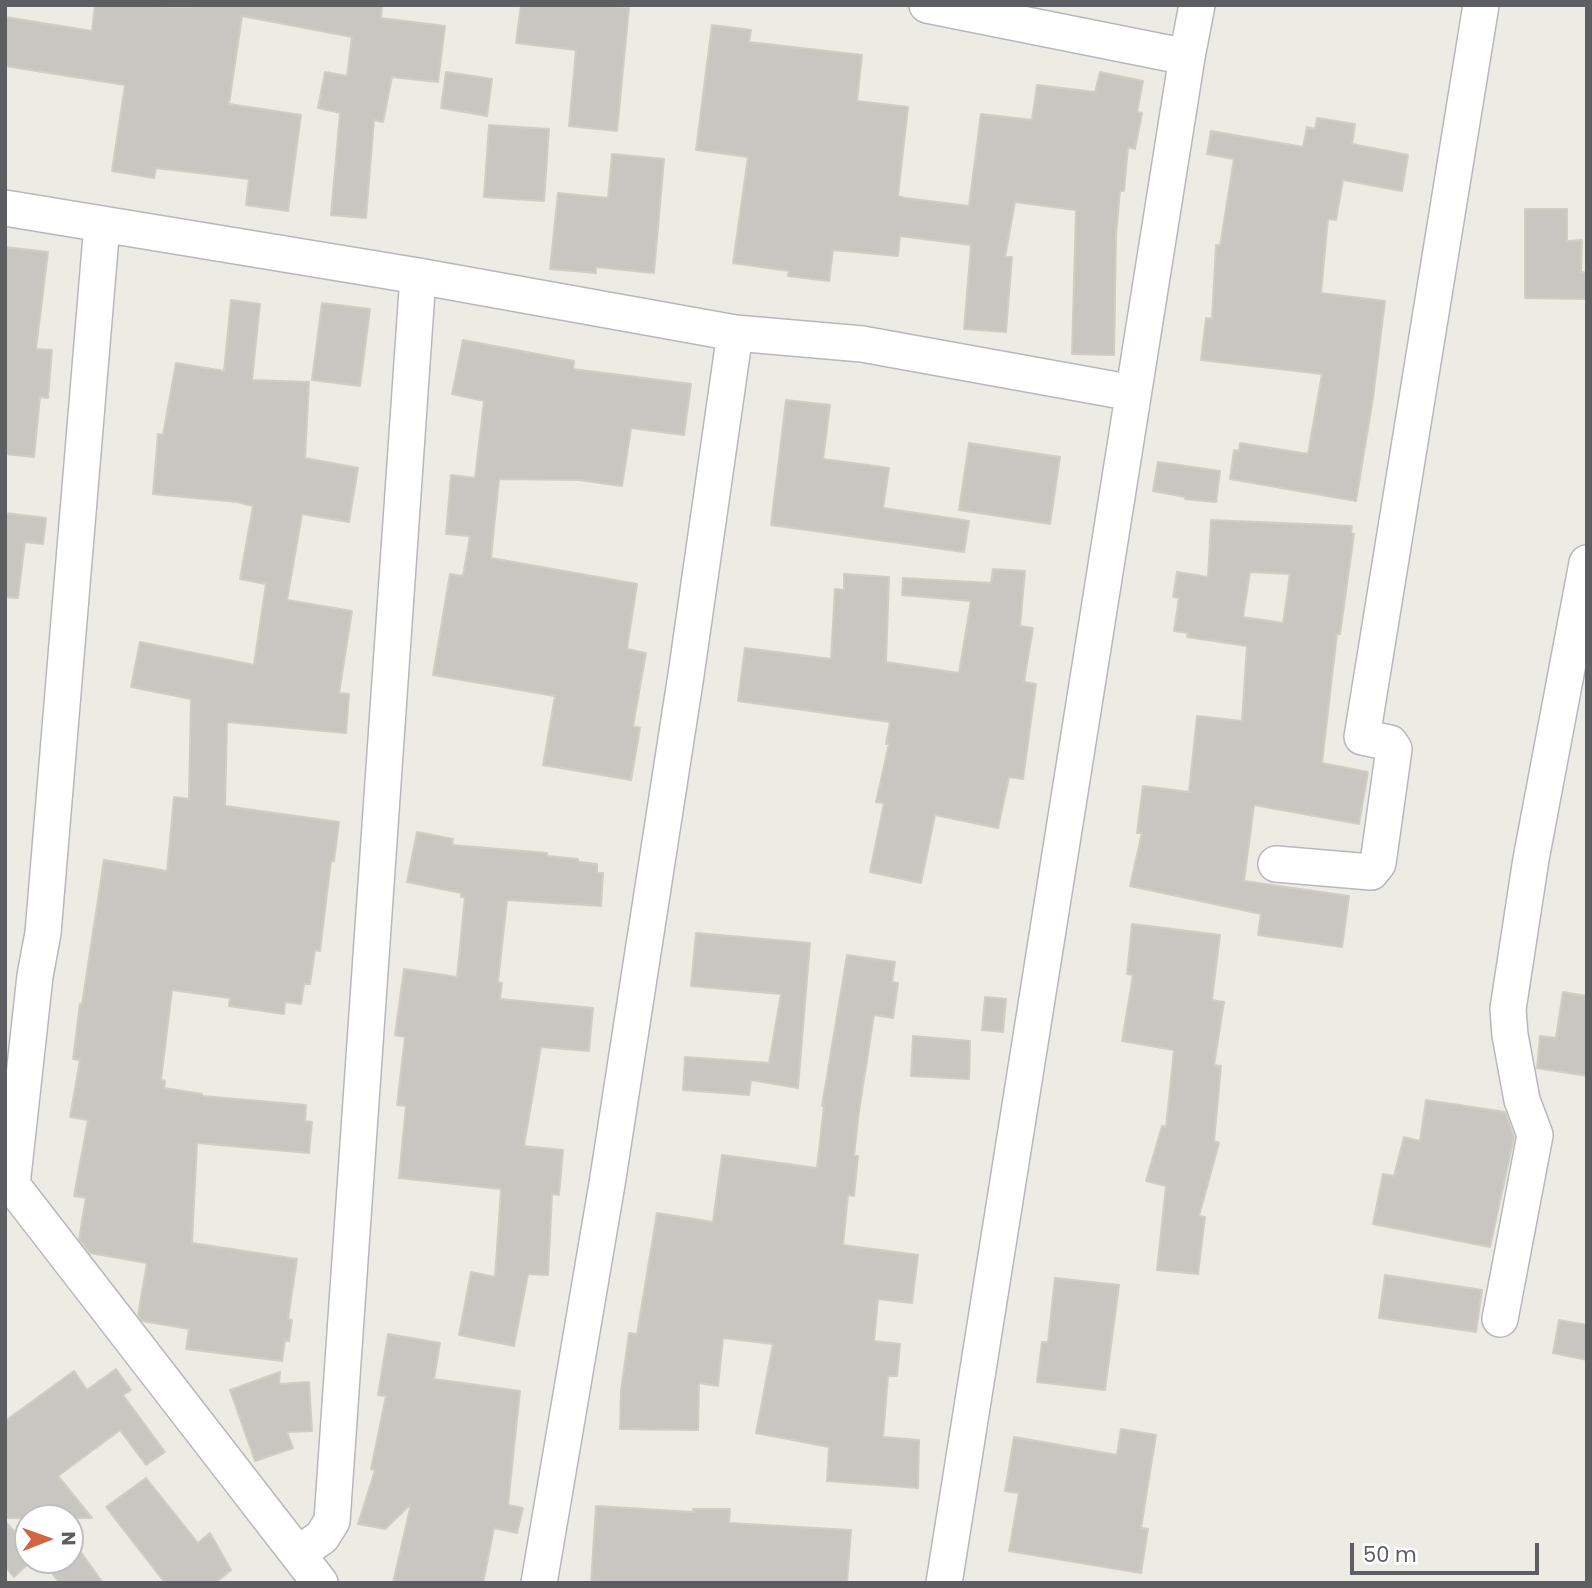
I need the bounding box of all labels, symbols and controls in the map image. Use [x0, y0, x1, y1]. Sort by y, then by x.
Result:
north arrow [14, 1504, 84, 1574]
scale bar [1354, 1528, 1543, 1572]
text: N [55, 1531, 82, 1546]
text: 50 m [1363, 1540, 1417, 1569]

